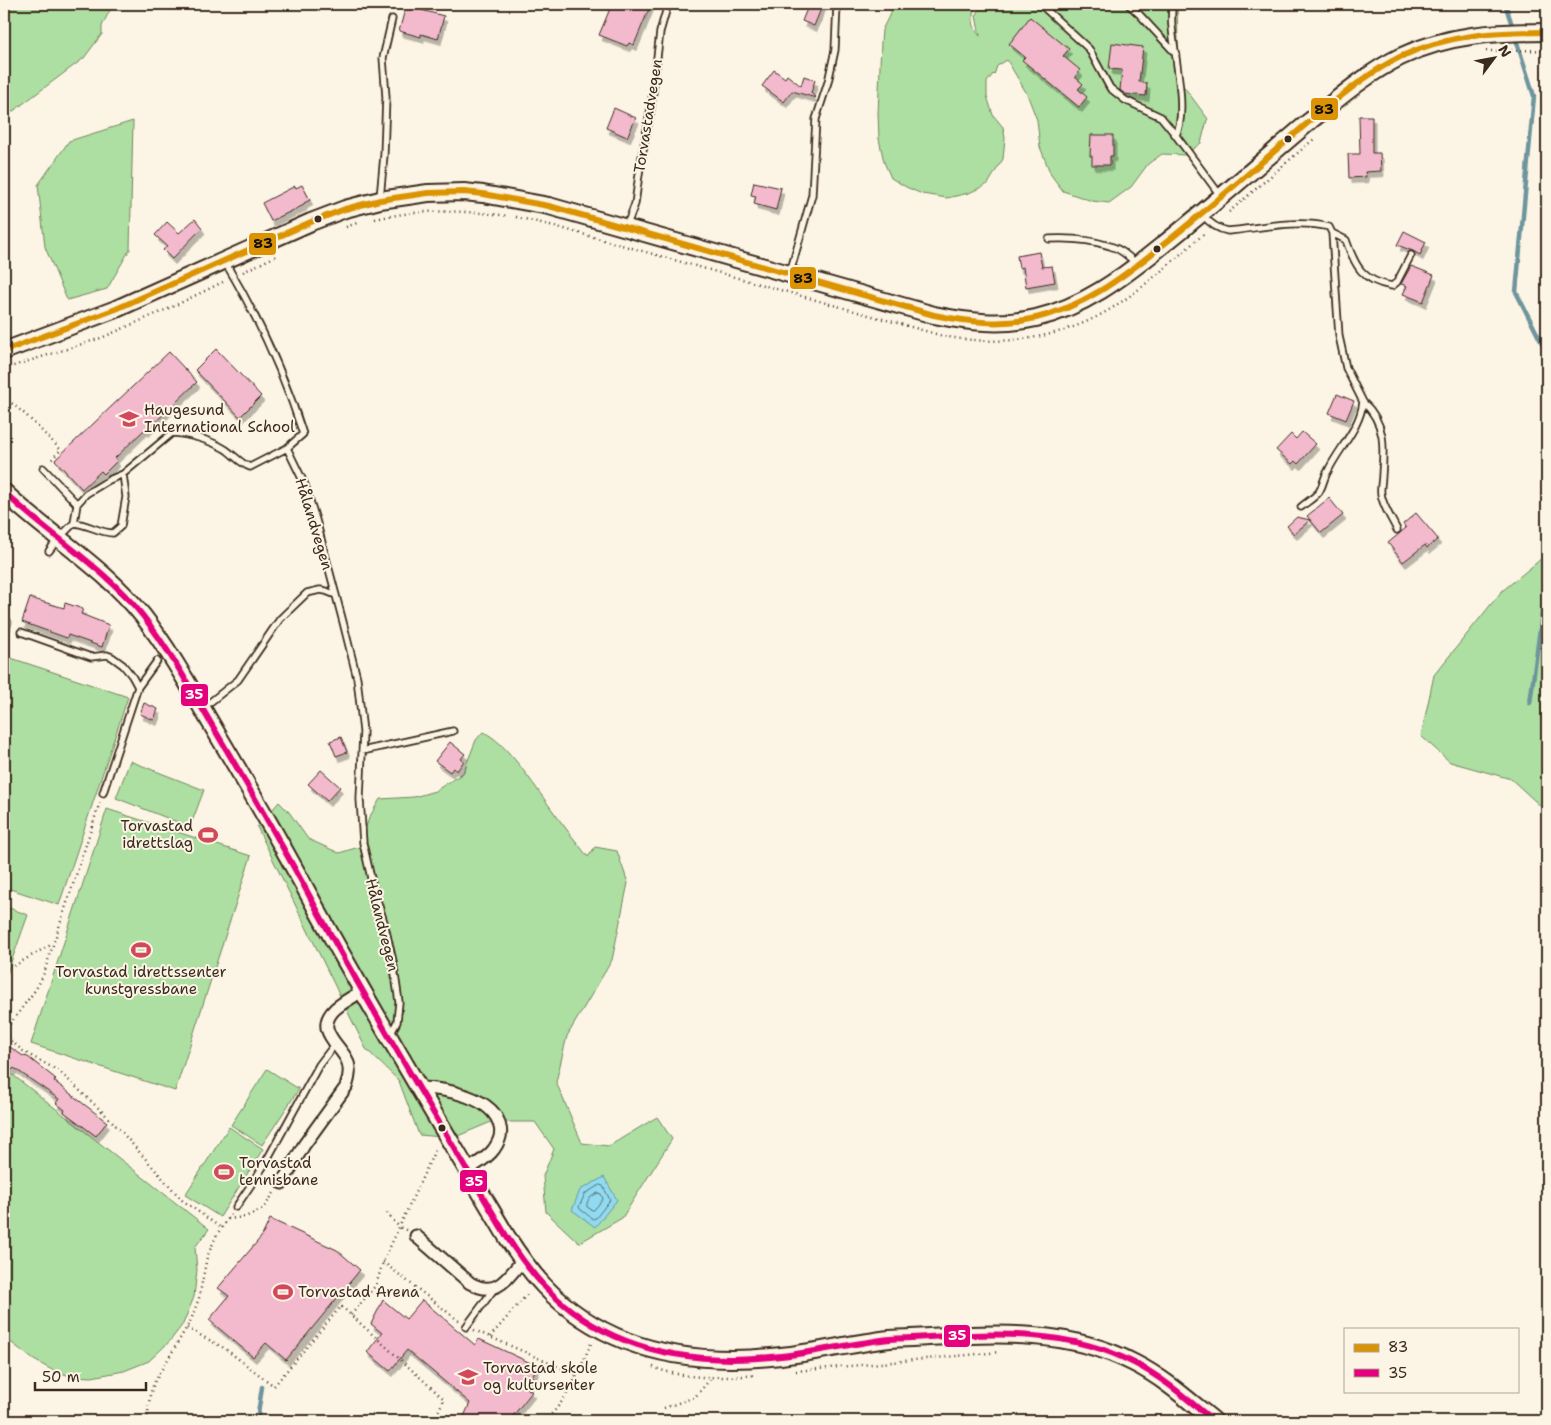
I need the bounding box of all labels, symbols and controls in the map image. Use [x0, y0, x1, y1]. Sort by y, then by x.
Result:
north arrow [1468, 32, 1518, 82]
text: N [1494, 42, 1516, 61]
street label: Torvastadvegen [629, 58, 667, 174]
line badge: 83 [1310, 97, 1339, 121]
text: 83 [1314, 100, 1334, 118]
unlabelled marker [1283, 134, 1293, 144]
unlabelled marker [313, 214, 323, 224]
line badge: 83 [248, 232, 277, 256]
text: 83 [253, 234, 273, 252]
unlabelled marker [1152, 244, 1162, 254]
line badge: 83 [789, 266, 817, 290]
text: 83 [793, 269, 813, 287]
place label: Haugesund International School [144, 400, 295, 437]
school or university icon: Haugesund International School [118, 408, 140, 430]
street label: Hålandvegen [291, 476, 337, 572]
line badge: 35 [180, 683, 209, 707]
text: 35 [185, 685, 203, 703]
place label: Torvastad idrettslag [120, 816, 193, 853]
sports icon: Torvastad idrettslag [197, 824, 219, 846]
street label: Hålandvegen [361, 876, 403, 974]
sports icon: Torvastad idrettssenter kunstgressbane [130, 939, 152, 961]
place label: Torvastad idrettssenter kunstgressbane [55, 962, 227, 999]
unlabelled marker [437, 1123, 447, 1133]
place label: Torvastad tennisbane [239, 1153, 318, 1190]
sports icon: Torvastad tennisbane [213, 1161, 235, 1183]
line badge: 35 [459, 1169, 488, 1193]
text: 35 [465, 1172, 483, 1190]
sports icon: Torvastad Arena [272, 1281, 294, 1303]
place label: Torvastad Arena [298, 1282, 420, 1302]
line badge: 35 [943, 1324, 971, 1348]
text: 35 [948, 1326, 966, 1344]
legend [1344, 1328, 1518, 1392]
text: 83 [1388, 1337, 1408, 1357]
place label: Torvastad skole og kultursenter [483, 1358, 598, 1395]
scale bar [35, 1360, 146, 1392]
text: 35 [1388, 1363, 1407, 1383]
school or university icon: Torvastad skole og kultursenter [457, 1366, 479, 1388]
text: 50 m [42, 1367, 80, 1387]

